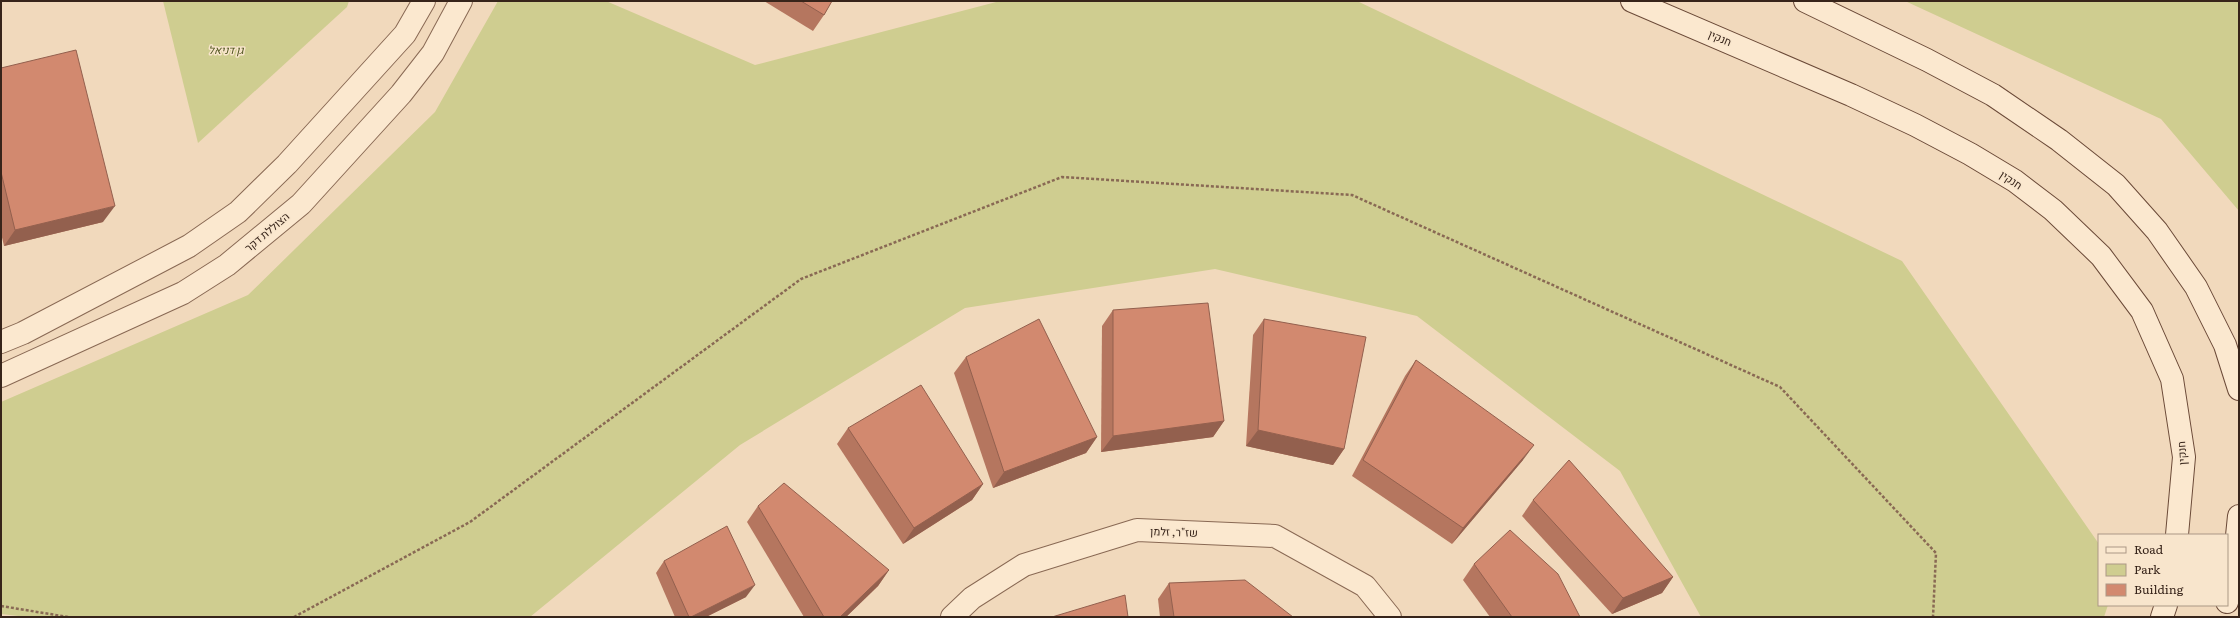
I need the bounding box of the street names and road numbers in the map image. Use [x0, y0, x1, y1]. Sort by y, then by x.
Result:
street label: חנקין [1706, 25, 1735, 49]
street label: חנקין [1997, 166, 2026, 192]
street label: הצוללת דקר [241, 208, 292, 255]
street label: חנקין [2172, 441, 2190, 466]
street label: שז"ר, זלמן [1150, 522, 1198, 540]

